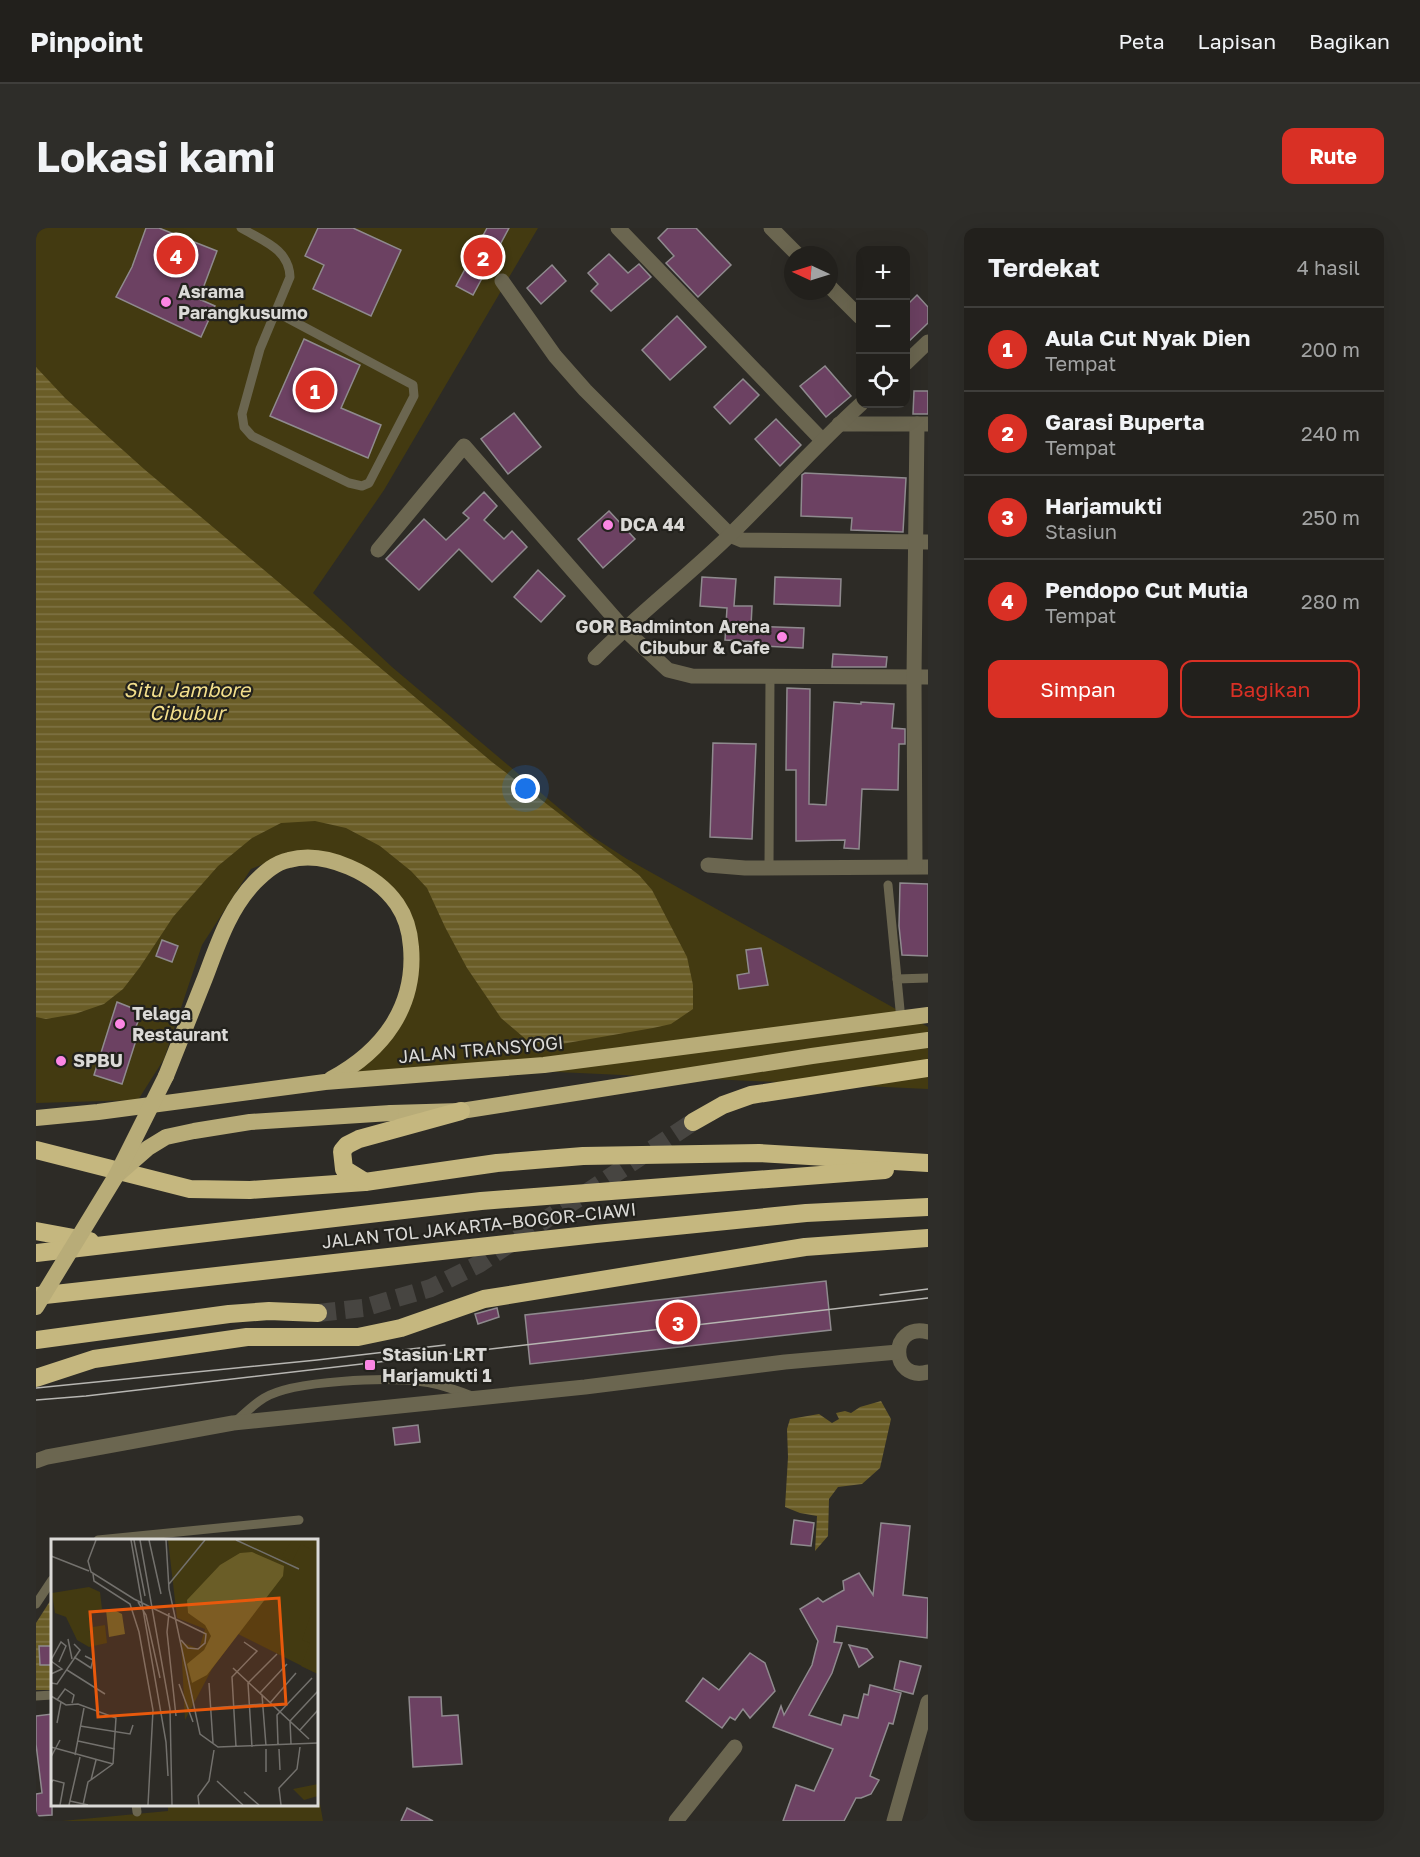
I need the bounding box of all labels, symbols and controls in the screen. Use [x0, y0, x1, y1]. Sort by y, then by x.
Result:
text: Pinpoint [30, 25, 143, 58]
text: Peta [1119, 28, 1165, 54]
text: Lapisan [1198, 28, 1276, 54]
text: Bagikan [1309, 28, 1390, 54]
button: Rute [1282, 128, 1384, 184]
text: Lokasi kami [36, 131, 276, 181]
pin: 4 [156, 232, 196, 278]
pin: 2 [464, 234, 502, 279]
north arrow [784, 246, 838, 300]
map controls [856, 246, 910, 408]
button: + [856, 246, 910, 300]
text: Terdekat [988, 252, 1100, 283]
text: 4 hasil [1297, 255, 1360, 279]
place label: Asrama Parangkusumo [178, 280, 308, 323]
marker: Asrama Parangkusumo [159, 295, 173, 309]
button: − [856, 300, 910, 354]
text: Aula Cut Nyak Dien [1045, 324, 1250, 351]
text: 1 [1002, 337, 1013, 361]
text: 200 m [1301, 337, 1360, 361]
text: Tempat [1045, 351, 1116, 375]
button: locate [856, 354, 910, 408]
pin: 1 [296, 368, 334, 412]
text: Garasi Buperta [1045, 408, 1205, 435]
text: 2 [1001, 421, 1014, 445]
text: 240 m [1301, 421, 1360, 445]
text: Tempat [1045, 435, 1116, 459]
text: Harjamukti [1045, 492, 1162, 519]
text: 3 [1001, 505, 1014, 529]
text: 250 m [1302, 505, 1360, 529]
place label: DCA 44 [620, 513, 685, 535]
marker: DCA 44 [601, 518, 615, 532]
text: Stasiun [1045, 519, 1117, 543]
text: Pendopo Cut Mutia [1045, 576, 1248, 603]
text: 4 [1001, 589, 1014, 613]
text: 280 m [1301, 589, 1360, 613]
text: Tempat [1045, 603, 1116, 627]
place label: GOR Badminton Arena Cibubur & Cafe [575, 615, 770, 658]
marker: GOR Badminton Arena Cibubur & Cafe [775, 630, 789, 644]
button: Simpan [988, 660, 1168, 718]
button: Bagikan [1180, 660, 1360, 718]
water label: Situ Jambore Cibubur [124, 677, 252, 724]
your location [511, 774, 540, 803]
place label: Telaga Restaurant [132, 1002, 228, 1045]
marker: Telaga Restaurant [113, 1017, 127, 1031]
street label: JALAN TRANSYOGI [398, 1031, 564, 1067]
place label: SPBU [73, 1049, 123, 1071]
marker: SPBU [54, 1054, 68, 1068]
street label: JALAN TOL JAKARTA–BOGOR–CIAWI [321, 1198, 637, 1252]
pin: 3 [658, 1300, 698, 1344]
place label: Stasiun LRT Harjamukti 1 [382, 1343, 492, 1386]
marker: Stasiun LRT Harjamukti 1 [363, 1358, 377, 1372]
inset map [51, 1539, 318, 1806]

